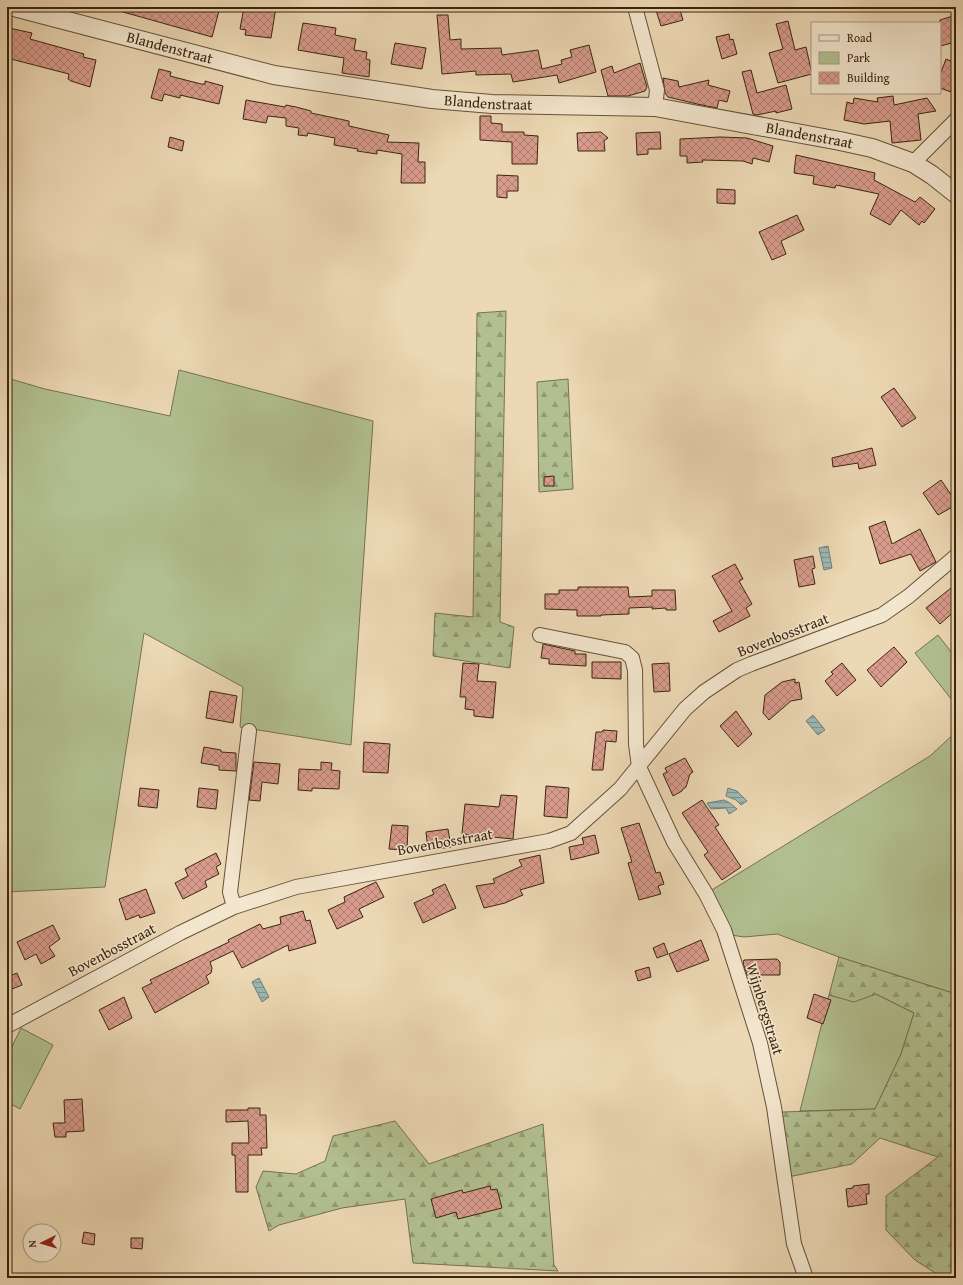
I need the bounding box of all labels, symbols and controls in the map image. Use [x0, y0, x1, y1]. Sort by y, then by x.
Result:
legend [811, 22, 941, 94]
street label: Blandenstraat [124, 26, 216, 69]
text: Road [847, 29, 873, 46]
text: Park [847, 49, 871, 66]
text: Building [847, 69, 890, 86]
street label: Blandenstraat [443, 89, 533, 115]
street label: Blandenstraat [764, 117, 856, 154]
street label: Bovenbosstraat [734, 607, 832, 662]
street label: Bovenbosstraat [396, 823, 495, 860]
street label: Bovenbosstraat [64, 917, 160, 981]
street label: Wijnbergstraat [742, 961, 790, 1058]
north arrow [22, 1223, 62, 1263]
text: N [24, 1239, 40, 1248]

